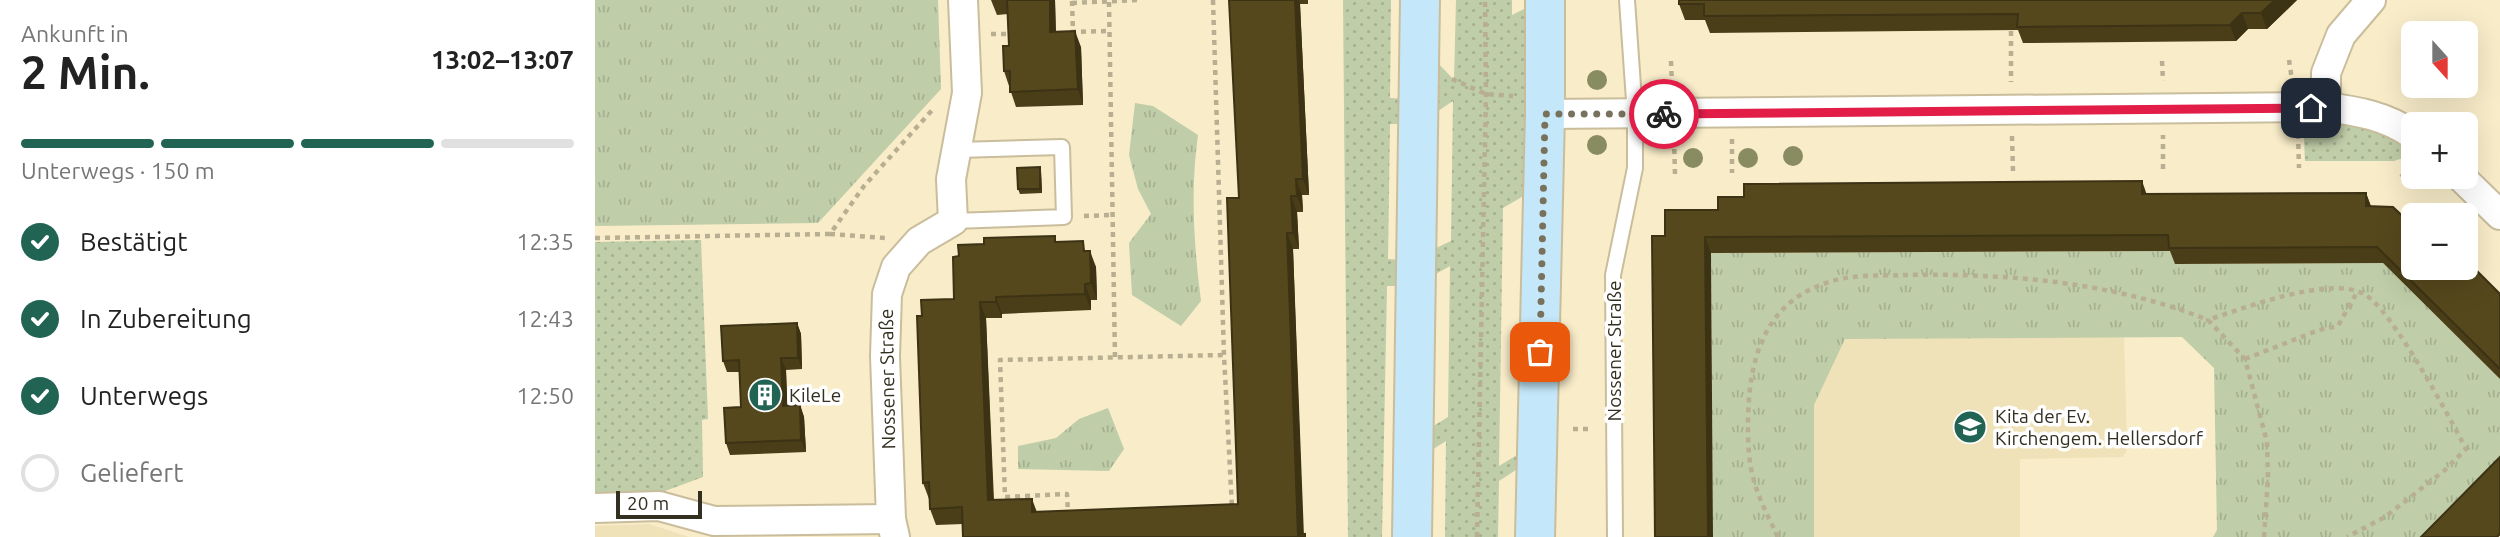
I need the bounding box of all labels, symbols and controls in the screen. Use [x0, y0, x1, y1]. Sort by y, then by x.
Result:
text: Ankunft in [21, 21, 129, 46]
north arrow [2401, 21, 2478, 98]
map controls [2401, 21, 2478, 280]
text: 13:02–13:07 [431, 45, 574, 74]
text: 2 Min. [21, 46, 150, 98]
pin [2281, 78, 2341, 138]
courier [1629, 79, 1699, 149]
icon: home [2292, 89, 2330, 127]
icon: bike [1645, 95, 1683, 133]
button: + [2401, 112, 2478, 189]
text: Unterwegs · 150 m [21, 158, 215, 183]
button: − [2401, 203, 2478, 280]
icon: check [21, 223, 59, 261]
text: Bestätigt [80, 227, 187, 256]
text: 12:35 [516, 229, 574, 254]
street label: Nossener Straße [1603, 281, 1625, 421]
icon: check [21, 300, 59, 338]
text: In Zubereitung [80, 304, 252, 333]
text: 12:43 [516, 306, 574, 331]
street label: Nossener Straße [875, 308, 899, 450]
pin [1510, 322, 1570, 382]
icon: bag [1521, 333, 1559, 371]
building icon: KileLe [746, 376, 784, 414]
icon: check [21, 377, 59, 415]
text: Unterwegs [80, 381, 208, 410]
text: 12:50 [516, 383, 574, 408]
place label: KileLe [789, 384, 841, 406]
place label: Kita der Ev. Kirchengem. Hellersdorf [1995, 405, 2204, 449]
school or university icon: Kita der Ev. Kirchengem. Hellersdorf [1951, 408, 1989, 446]
text: Geliefert [80, 458, 183, 487]
scale bar [616, 488, 702, 520]
text: 20 m [627, 492, 669, 514]

